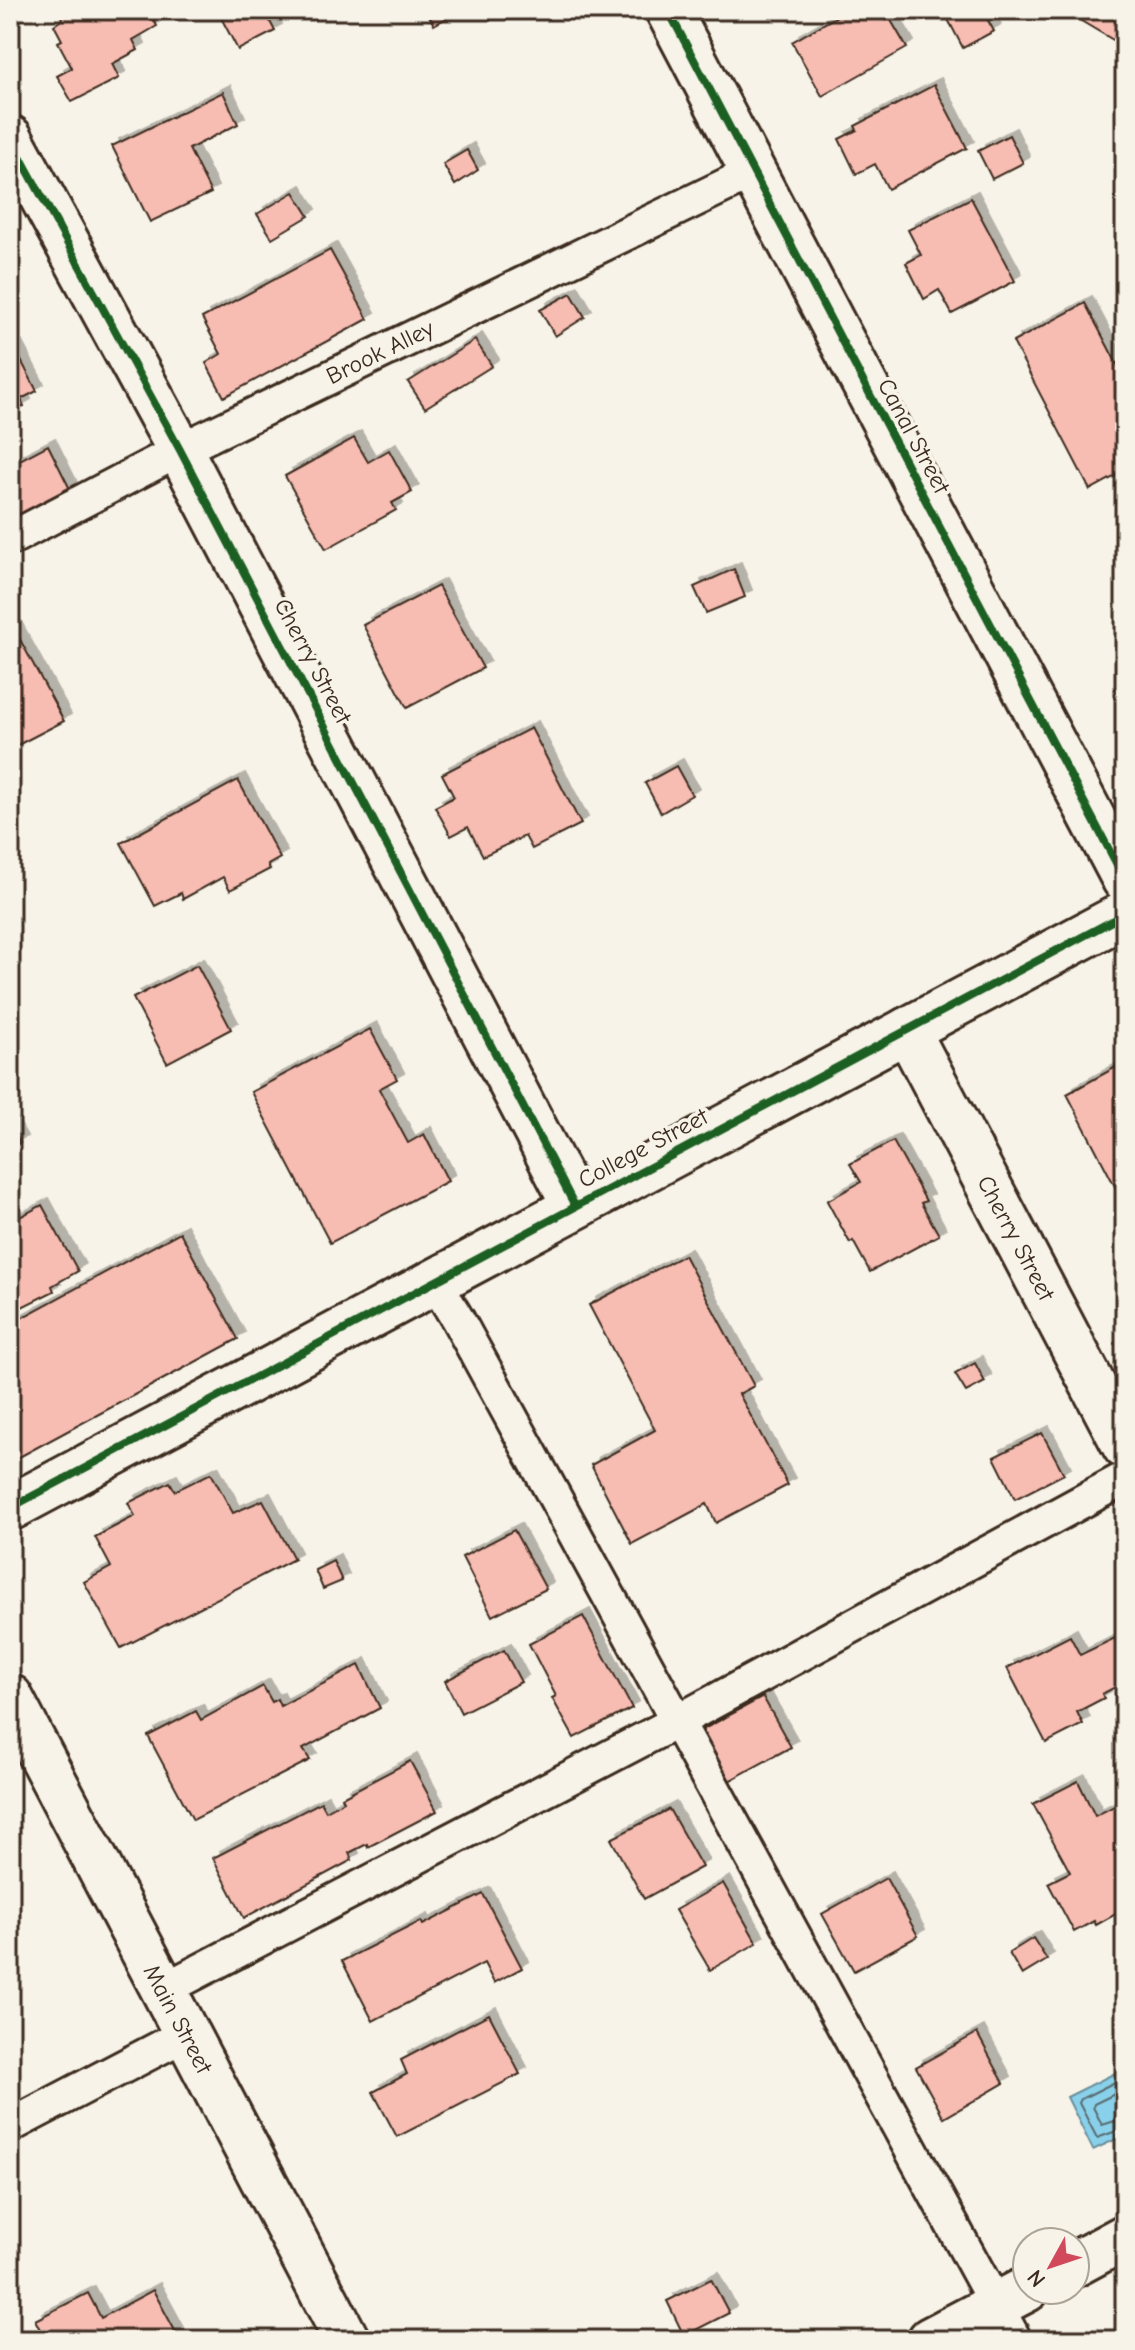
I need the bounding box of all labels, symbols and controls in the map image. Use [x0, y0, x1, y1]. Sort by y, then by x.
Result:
street label: Brook Alley [322, 314, 439, 390]
street label: Canal Street [872, 374, 957, 499]
street label: Cherry Street [268, 594, 358, 729]
street label: College Street [573, 1102, 714, 1194]
street label: Cherry Street [971, 1171, 1061, 1306]
street label: Main Street [138, 1960, 219, 2079]
north arrow [1011, 2226, 1091, 2306]
text: N [1022, 2264, 1051, 2292]

